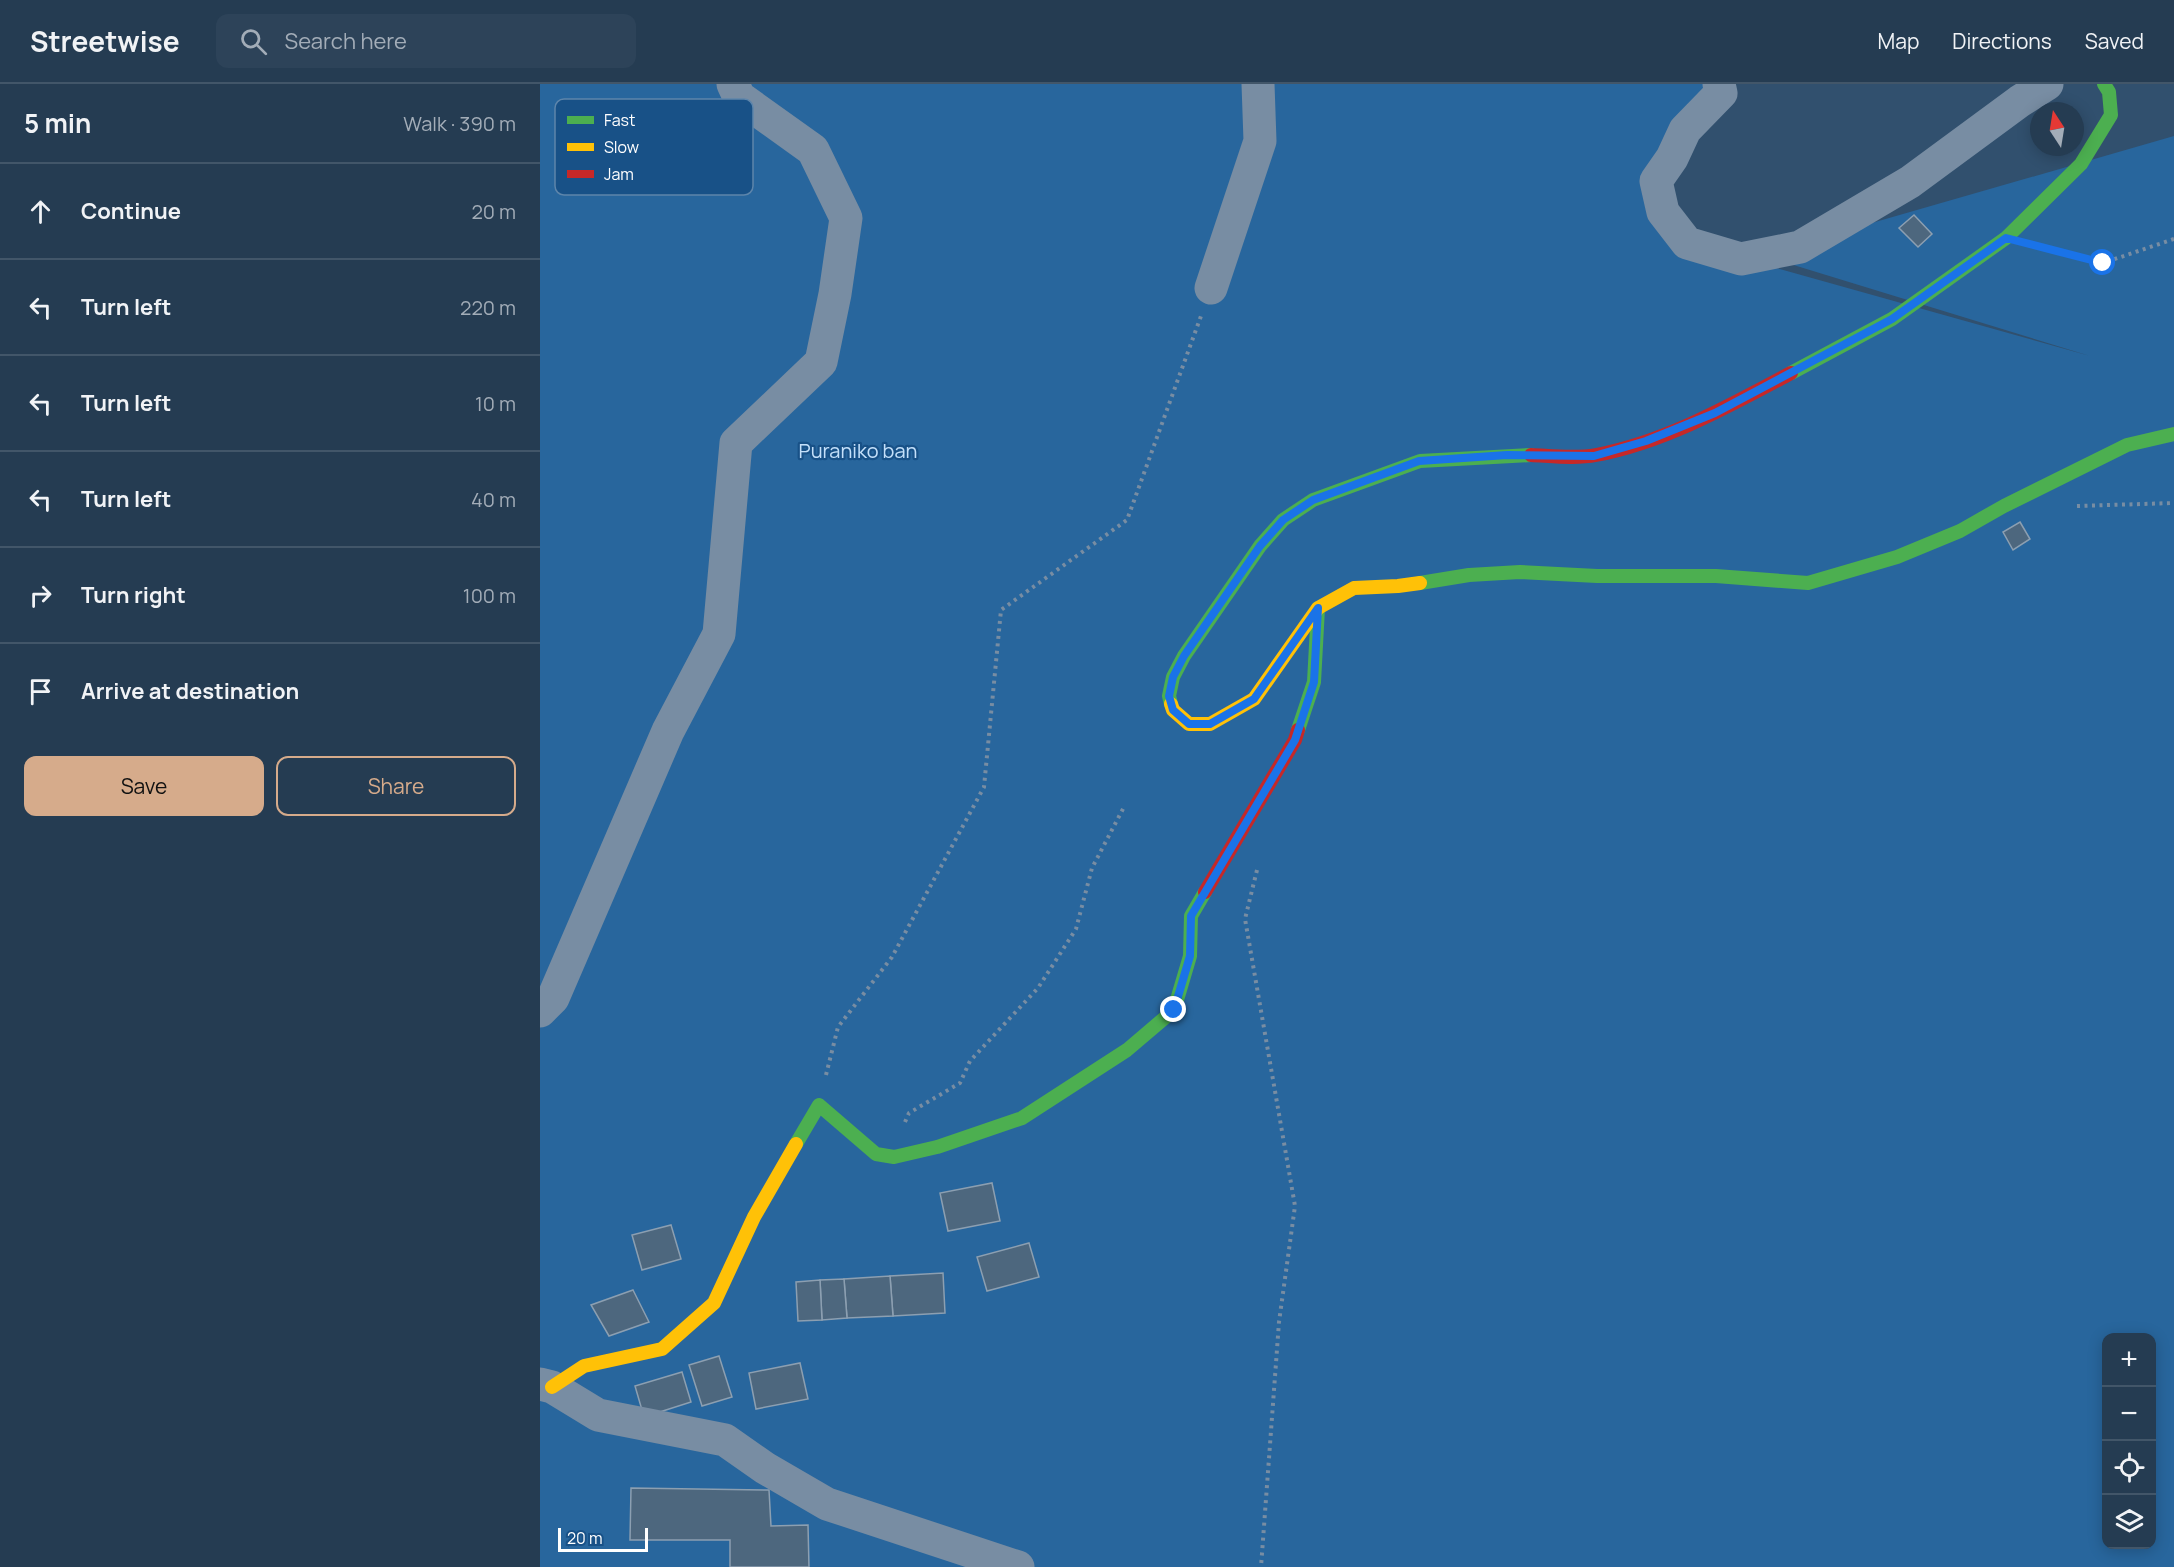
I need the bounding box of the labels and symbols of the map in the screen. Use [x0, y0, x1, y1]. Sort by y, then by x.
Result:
legend [555, 99, 753, 195]
north arrow [2030, 102, 2084, 156]
text: Fast [604, 109, 635, 131]
text: Slow [604, 136, 639, 158]
text: Jam [604, 163, 634, 185]
route start [2089, 249, 2115, 275]
park label: Puraniko ban [799, 437, 917, 464]
route end [1160, 996, 1186, 1022]
scale bar [558, 1525, 648, 1552]

